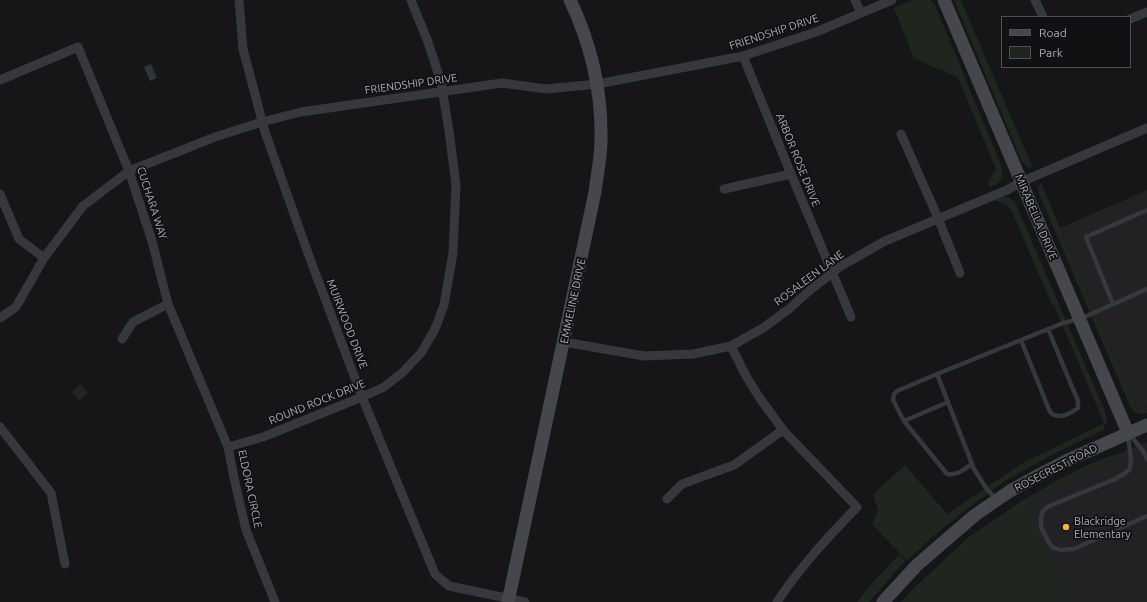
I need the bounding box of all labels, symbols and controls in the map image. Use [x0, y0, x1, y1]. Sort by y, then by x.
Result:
street label: FRIENDSHIP DRIVE [728, 11, 820, 53]
legend [1001, 16, 1131, 68]
text: Road [1039, 26, 1067, 39]
text: Park [1039, 46, 1063, 59]
street label: FRIENDSHIP DRIVE [364, 71, 458, 97]
street label: ARBOR ROSE DRIVE [773, 111, 823, 209]
street label: CUCHARA WAY [134, 165, 170, 241]
street label: MIRABELLA DRIVE [1012, 172, 1060, 262]
street label: ROSALEEN LANE [772, 248, 846, 308]
street label: EMMELINE DRIVE [557, 257, 589, 345]
street label: MUIRWOOD DRIVE [324, 277, 370, 371]
street label: ROUND ROCK DRIVE [267, 377, 367, 427]
street label: ROSECREST ROAD [1012, 441, 1100, 495]
street label: ELDORA CIRCLE [235, 449, 265, 529]
place label: Blackridge Elementary [1074, 514, 1131, 540]
marker: Blackridge Elementary [1061, 522, 1071, 532]

